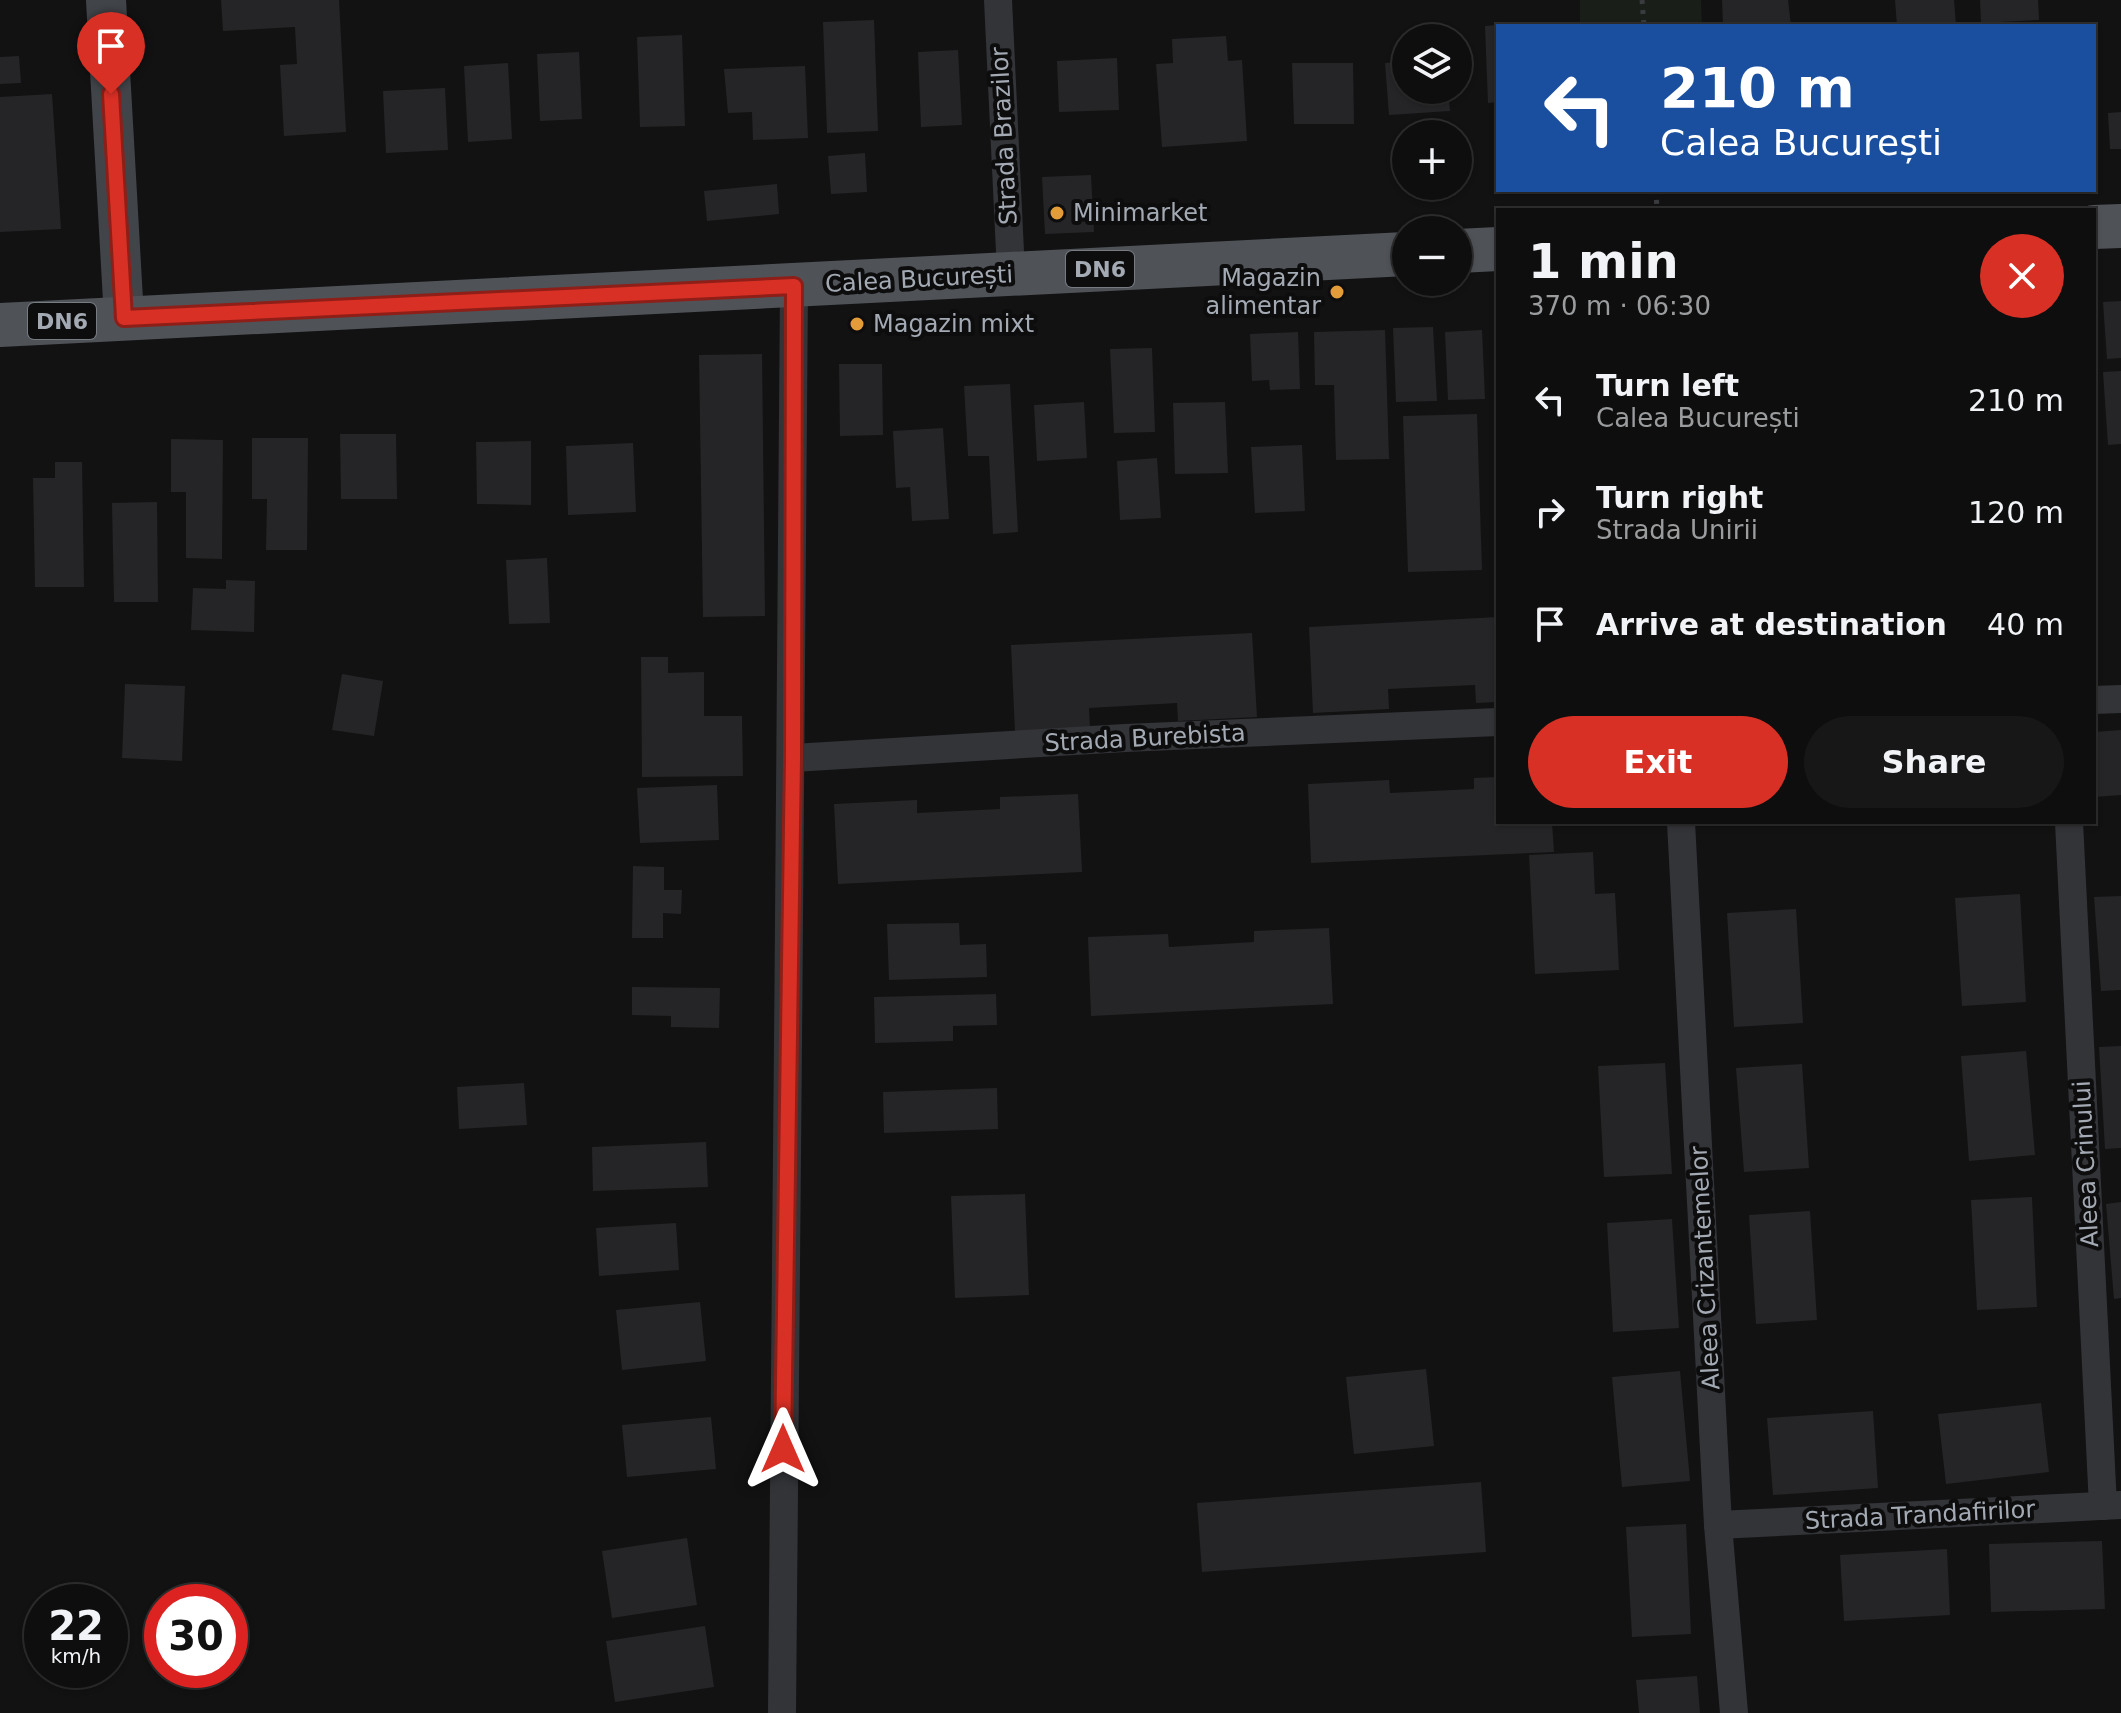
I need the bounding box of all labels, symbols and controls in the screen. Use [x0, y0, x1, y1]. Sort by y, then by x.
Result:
pin [77, 12, 145, 94]
icon: arrive [89, 24, 133, 68]
map controls [1392, 24, 1472, 296]
button: layers [1392, 24, 1472, 104]
street label: Strada Brazilor [985, 46, 1023, 226]
text: 210 m [1660, 55, 1855, 120]
icon: left [1528, 56, 1632, 160]
button: + [1392, 120, 1472, 200]
text: Calea București [1660, 122, 1942, 163]
place label: Minimarket [1073, 199, 1207, 227]
marker: Minimarket [1048, 204, 1066, 222]
button: − [1392, 216, 1472, 296]
text: 1 min [1528, 233, 1679, 289]
button: close [1980, 234, 2064, 318]
road number: DN6 [1066, 251, 1134, 287]
street label: Calea București [824, 260, 1014, 298]
place label: Magazin alimentar [1206, 264, 1321, 320]
marker: Magazin alimentar [1328, 283, 1346, 301]
text: 370 m · 06:30 [1528, 291, 1711, 321]
road number: DN6 [28, 303, 96, 339]
place label: Magazin mixt [873, 310, 1034, 338]
marker: Magazin mixt [848, 315, 866, 333]
text: Turn left [1596, 368, 1739, 403]
icon: left [1528, 378, 1572, 422]
text: 210 m [1968, 383, 2064, 418]
text: Calea București [1596, 403, 1800, 433]
text: Turn right [1596, 480, 1763, 515]
icon: right [1528, 490, 1572, 534]
text: 120 m [1968, 495, 2064, 530]
text: Strada Unirii [1596, 515, 1758, 545]
icon: arrive [1528, 602, 1572, 646]
text: Arrive at destination [1596, 607, 1947, 642]
text: 40 m [1987, 607, 2064, 642]
button: Exit [1528, 716, 1788, 808]
button: Share [1804, 716, 2064, 808]
street label: Strada Burebista [1044, 719, 1246, 757]
street label: Aleea Crinului [2068, 1080, 2104, 1248]
street label: Aleea Crizantemelor [1685, 1145, 1725, 1391]
position arrow [741, 1407, 825, 1491]
street label: Strada Trandafirilor [1804, 1495, 2036, 1535]
speed limit sign: 30 [144, 1584, 248, 1688]
text: 22 [48, 1603, 104, 1649]
text: km/h [51, 1644, 101, 1668]

